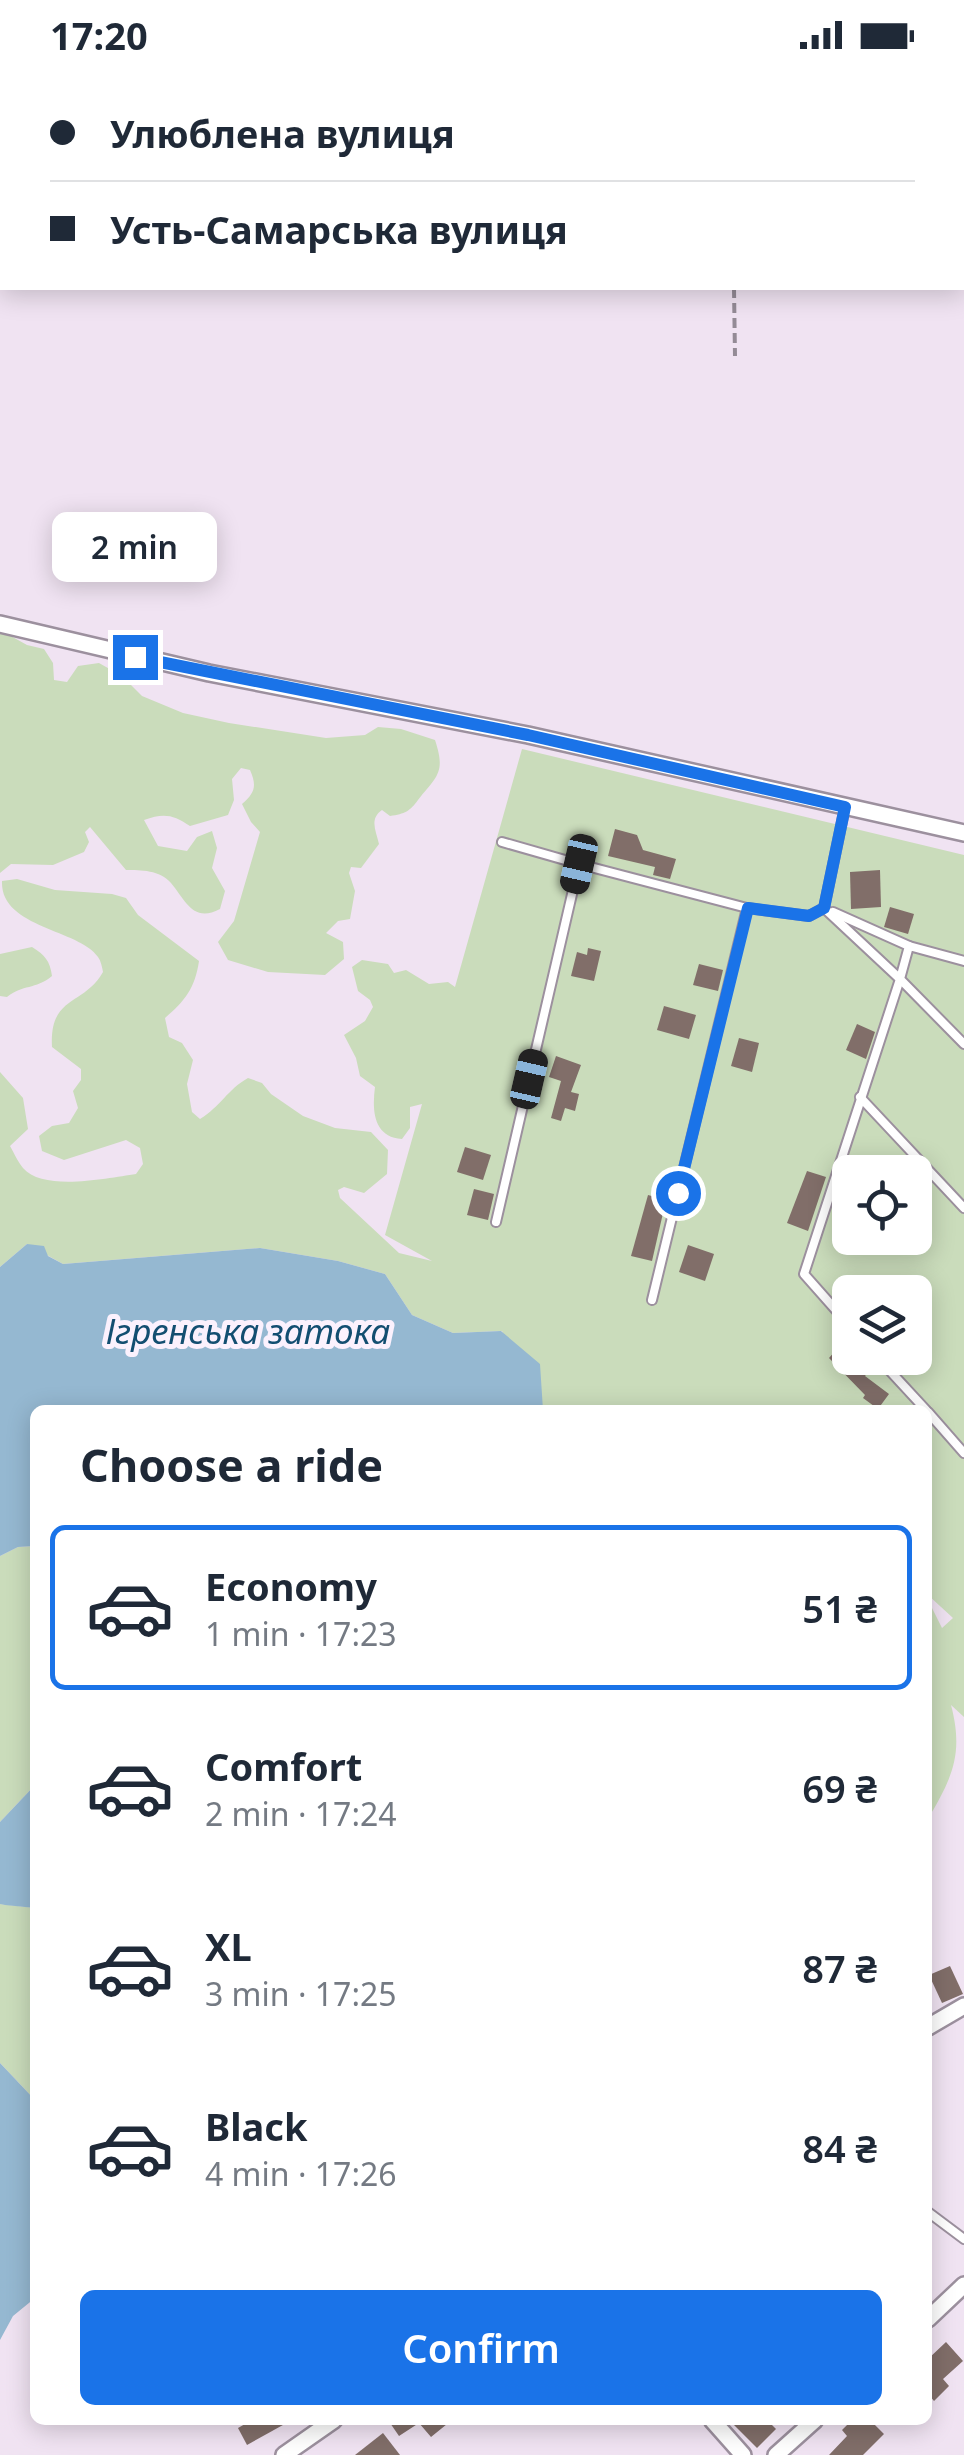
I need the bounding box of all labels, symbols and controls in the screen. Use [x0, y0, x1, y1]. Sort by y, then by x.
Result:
text: 17:20 [50, 9, 148, 61]
text: Улюблена вулиця [110, 107, 455, 159]
text: Усть-Самарська вулиця [110, 203, 568, 255]
callout: 2 min [52, 512, 218, 582]
text: 2 min [91, 525, 178, 568]
route end [113, 635, 158, 680]
car [558, 831, 600, 897]
car [508, 1046, 550, 1112]
map controls [832, 1155, 932, 1375]
button: locate [832, 1155, 932, 1255]
route start [656, 1171, 701, 1216]
button: layers [832, 1275, 932, 1375]
water label: Ігренська затока [106, 1307, 390, 1354]
text: Choose a ride [80, 1434, 383, 1495]
text: Economy [205, 1560, 377, 1612]
icon: car [85, 1563, 175, 1653]
text: 51 ₴ [802, 1582, 877, 1634]
text: 1 min · 17:23 [205, 1612, 397, 1655]
text: Comfort [205, 1740, 362, 1792]
icon: car [85, 1743, 175, 1833]
text: 69 ₴ [802, 1762, 877, 1814]
text: 2 min · 17:24 [205, 1792, 397, 1835]
text: XL [205, 1920, 252, 1972]
icon: car [85, 1923, 175, 2013]
text: 87 ₴ [802, 1942, 877, 1994]
text: 3 min · 17:25 [205, 1972, 397, 2015]
text: Black [205, 2100, 308, 2152]
icon: car [85, 2103, 175, 2193]
text: 84 ₴ [802, 2122, 877, 2174]
text: 4 min · 17:26 [205, 2152, 397, 2195]
button: Confirm [80, 2290, 882, 2405]

